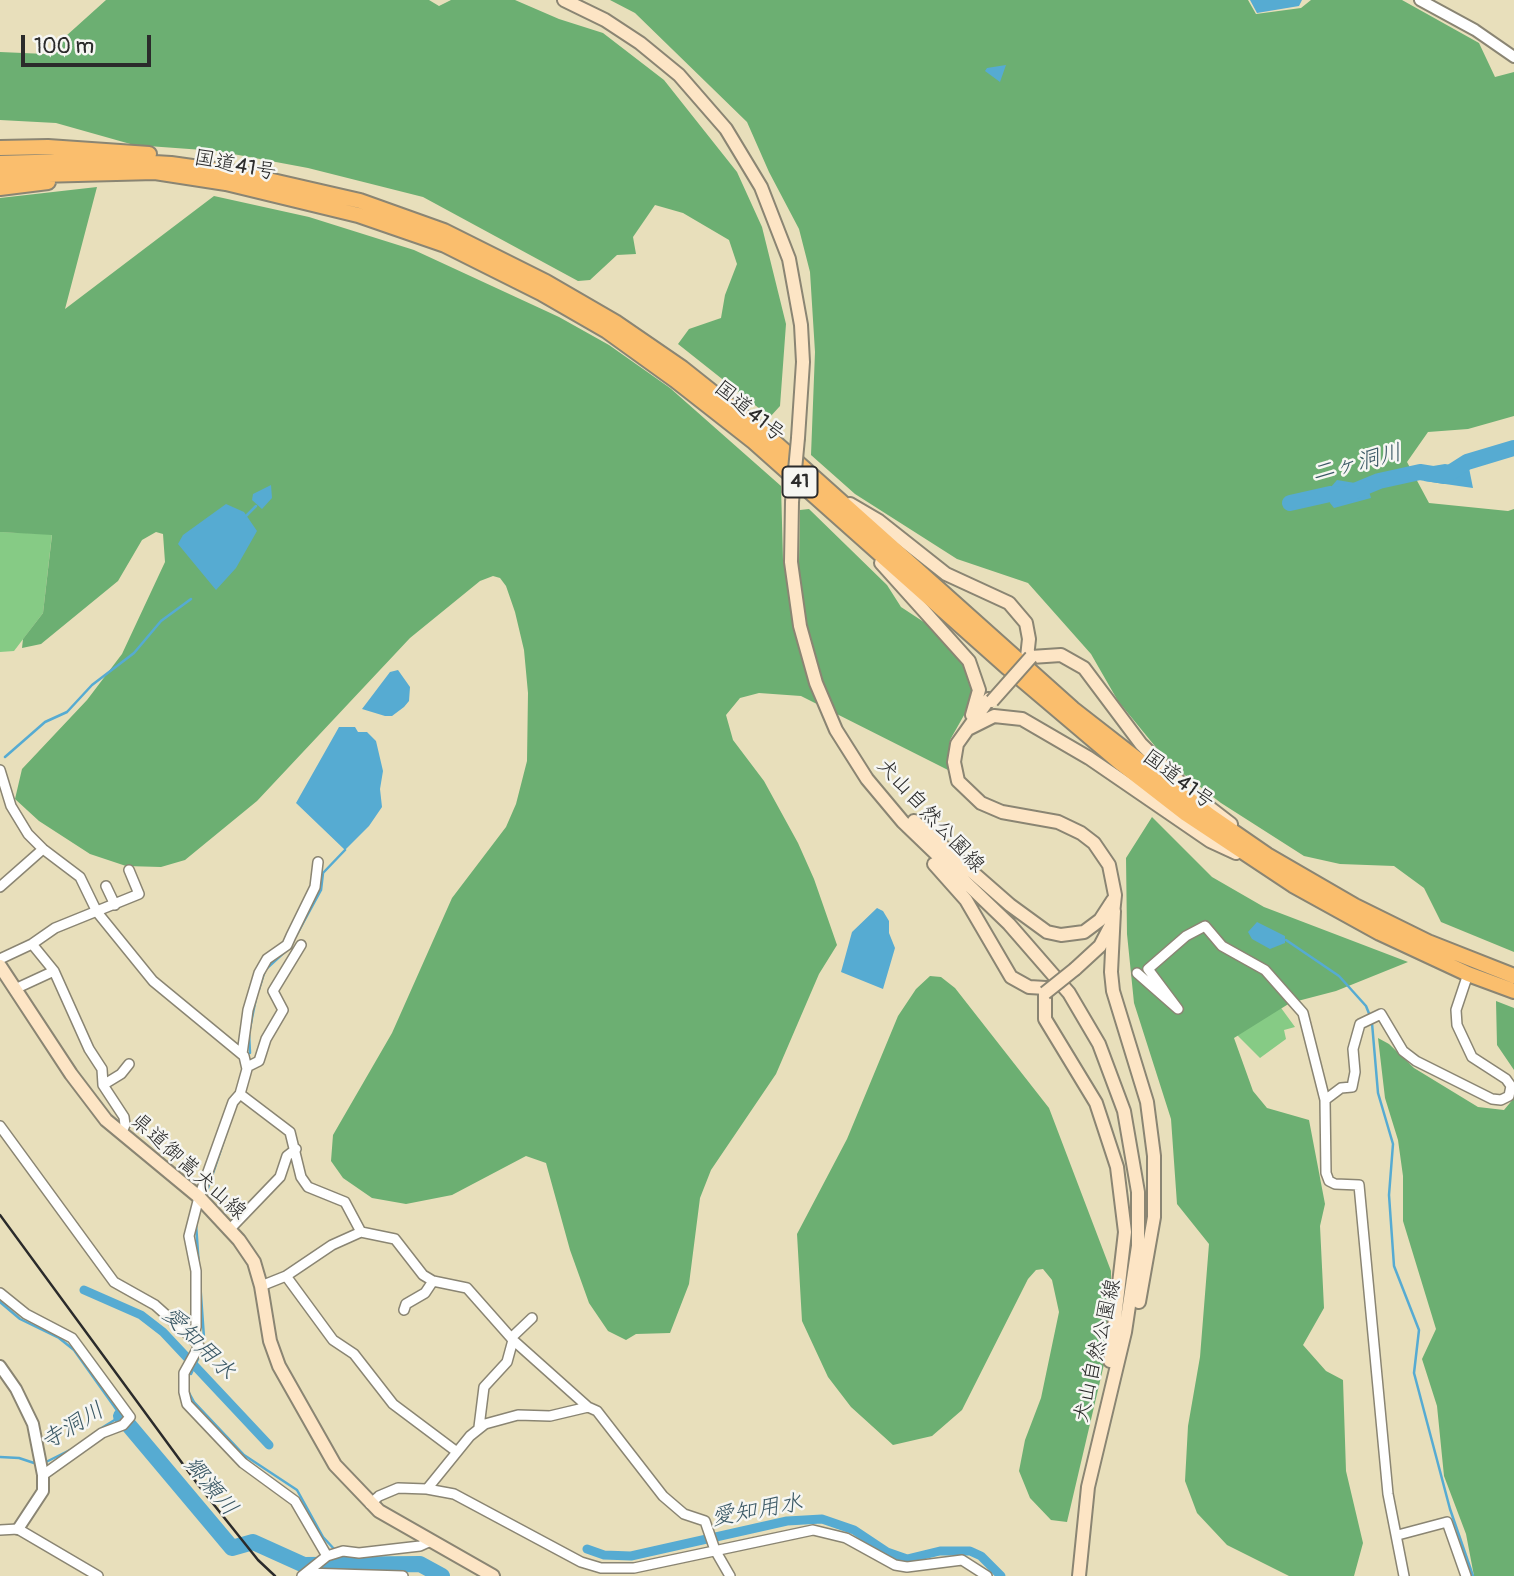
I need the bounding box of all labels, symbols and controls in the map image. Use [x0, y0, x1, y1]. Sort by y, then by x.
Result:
scale bar [24, 21, 154, 65]
text: 100 m [34, 33, 94, 60]
street label: 国道41号 [192, 146, 278, 186]
street label: 国道41号 [709, 376, 789, 448]
water label: 二ヶ洞川 [1309, 439, 1405, 489]
road number: 41 [782, 467, 818, 498]
street label: 国道41号 [1137, 745, 1219, 815]
street label: 犬山自然公園線 [871, 754, 989, 878]
street label: 県道御嵩犬山線 [125, 1108, 251, 1226]
street label: 犬山自然公園線 [1069, 1277, 1127, 1425]
water label: 愛知用水 [156, 1302, 240, 1386]
water label: 寺洞川 [36, 1397, 110, 1457]
water label: 郷瀬川 [177, 1452, 243, 1522]
water label: 愛知用水 [709, 1489, 805, 1533]

